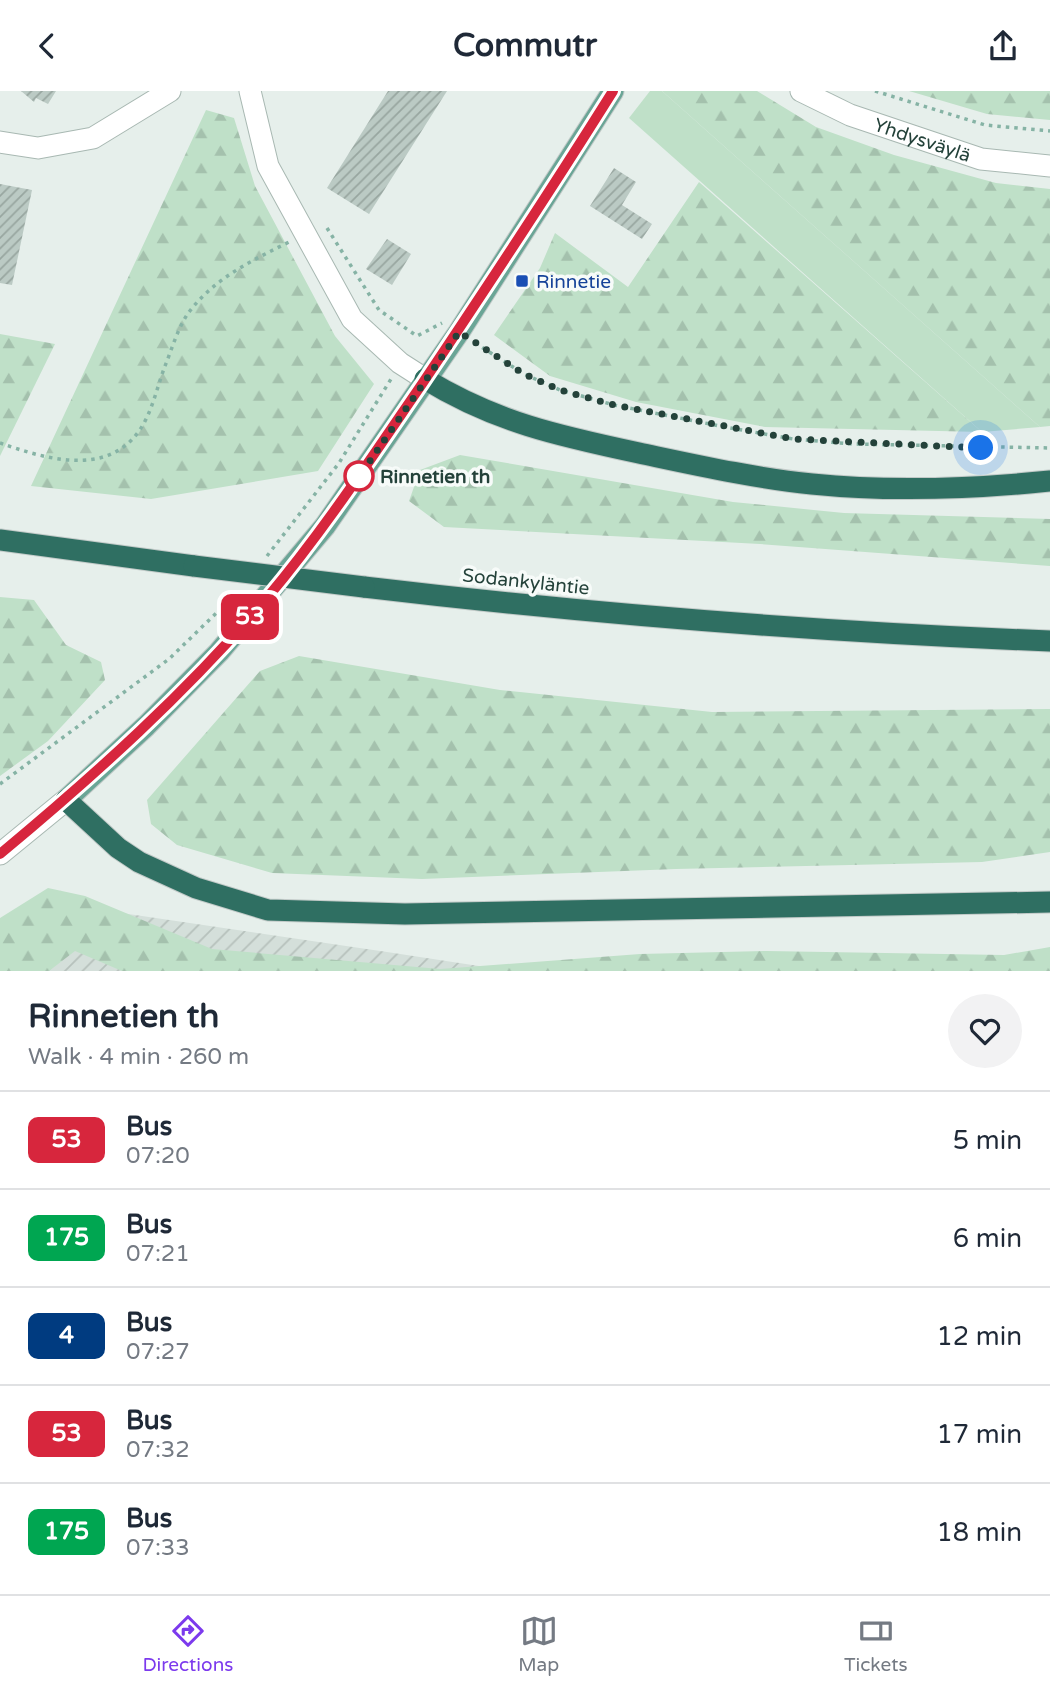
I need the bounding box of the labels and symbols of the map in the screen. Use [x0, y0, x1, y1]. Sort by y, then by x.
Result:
street label: Yhdysväylä [871, 114, 973, 167]
place label: Rinnetie [536, 271, 611, 293]
marker: Rinnetie [514, 273, 530, 289]
your location [963, 430, 998, 465]
marker: Rinnetien th [344, 461, 374, 491]
place label: Rinnetien th [380, 466, 490, 488]
street label: Sodankyläntie [461, 564, 590, 600]
line badge: 53 [218, 594, 282, 640]

